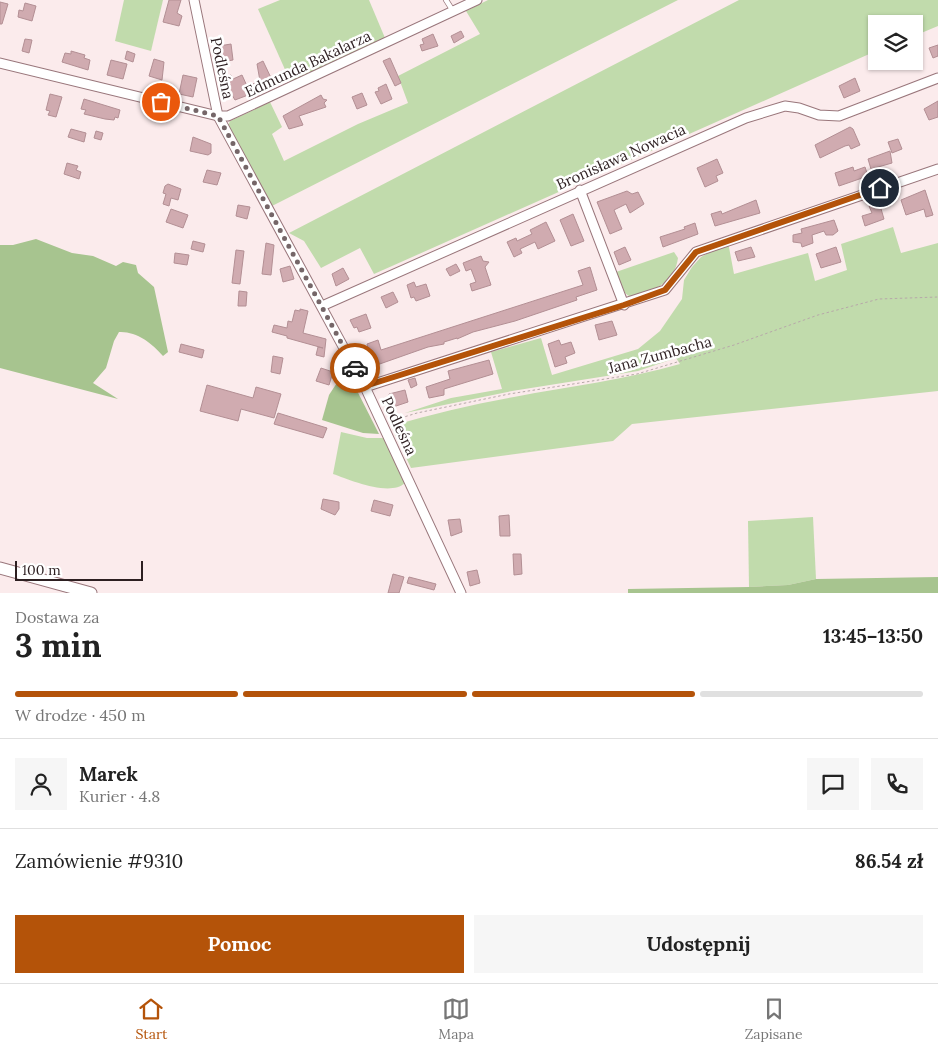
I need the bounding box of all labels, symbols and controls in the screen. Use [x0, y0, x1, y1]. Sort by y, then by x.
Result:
map controls [868, 15, 923, 70]
button: layers [868, 15, 923, 70]
street label: Edmunda Bakalarza [242, 26, 374, 101]
street label: Podleśna [207, 35, 238, 101]
pin [140, 81, 182, 123]
icon: bag [147, 88, 175, 116]
street label: Bronisława Nowacia [553, 119, 689, 194]
pin [859, 167, 901, 209]
icon: home [866, 174, 894, 202]
street label: Jana Zumbacha [605, 331, 714, 378]
courier [330, 343, 380, 393]
icon: car [341, 354, 369, 382]
street label: Podleśna [378, 393, 421, 458]
scale bar [15, 558, 142, 581]
text: 100 m [22, 561, 61, 579]
text: Dostawa za [15, 607, 99, 627]
text: 13:45–13:50 [823, 624, 923, 648]
text: 3 min [15, 625, 102, 666]
text: W drodze · 450 m [15, 705, 145, 725]
button: person [15, 758, 67, 810]
button: chat [807, 758, 859, 810]
button: phone [871, 758, 923, 810]
text: Marek [79, 762, 138, 786]
text: Kurier · 4.8 [79, 786, 160, 806]
text: Zamówienie #9310 [15, 849, 183, 873]
text: 86.54 zł [855, 849, 923, 873]
button: Pomoc [15, 915, 464, 973]
button: Udostępnij [474, 915, 923, 973]
tab: Start [135, 995, 168, 1043]
tab: Mapa [438, 995, 474, 1043]
tab: Zapisane [745, 995, 803, 1043]

